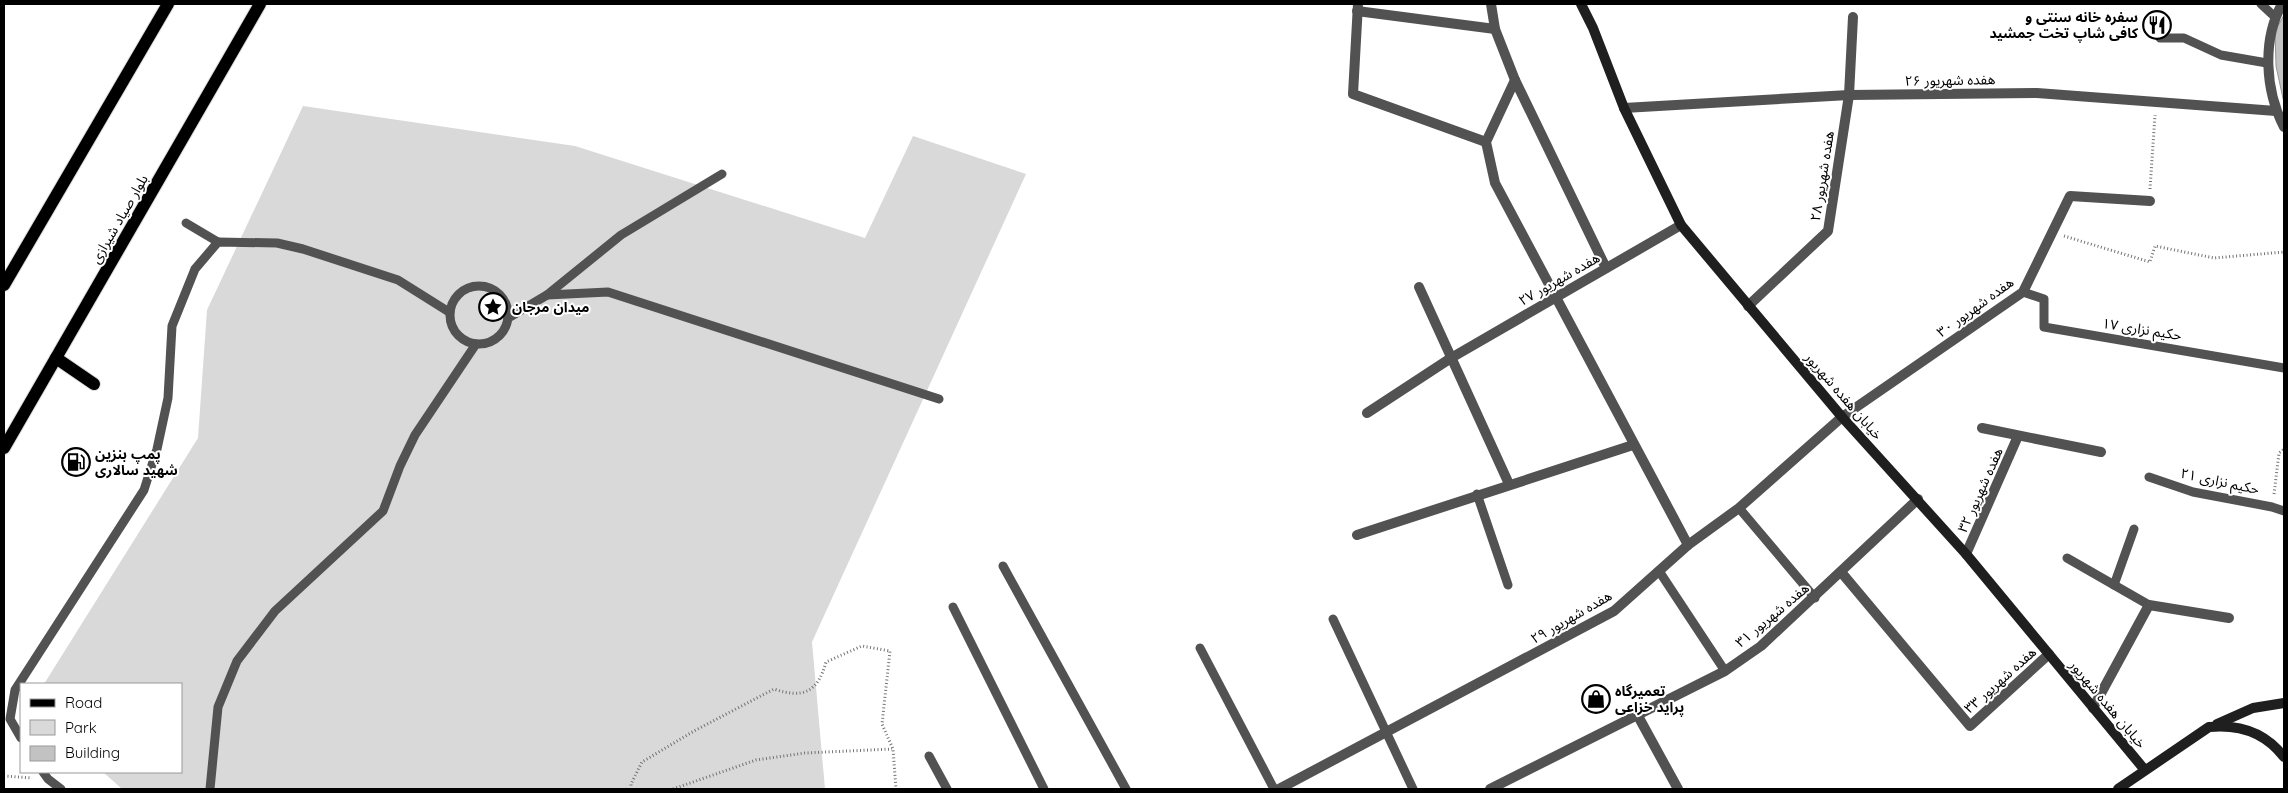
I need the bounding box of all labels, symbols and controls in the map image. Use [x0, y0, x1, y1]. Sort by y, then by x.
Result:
place label: سفره خانه سنتی و کافی شاپ تخت جمشید [1989, 8, 2139, 43]
restaurant icon: سفره خانه سنتی و کافی شاپ تخت جمشید [2142, 10, 2172, 40]
street label: هفده شهریور ۲۶ [1904, 70, 1996, 90]
street label: هفده شهریور ۲۸ [1806, 130, 1838, 222]
street label: بلوار صیاد شیرازی [86, 171, 152, 267]
street label: هفده شهریور ۲۷ [1515, 248, 1603, 310]
street label: هفده شهریور ۳۰ [1933, 273, 2017, 341]
place icon: میدان مرجان [478, 292, 508, 322]
place label: میدان مرجان [512, 298, 590, 316]
street label: حکیم نزاری ۱۷ [2101, 314, 2183, 346]
street label: خیابان هفده شهریور [1801, 348, 1887, 443]
place label: پمپ بنزین شهید سالاری [95, 445, 178, 479]
street label: هفده شهریور ۳۲ [1953, 445, 2007, 535]
fuel station icon: پمپ بنزین شهید سالاری [61, 447, 91, 477]
street label: حکیم نزاری ۲۱ [2178, 464, 2261, 500]
street label: هفده شهریور ۳۱ [1731, 579, 1813, 651]
street label: هفده شهریور ۲۹ [1527, 586, 1615, 648]
street label: هفده شهریور ۳۳ [1960, 643, 2040, 717]
street label: خیابان هفده شهریور [2065, 655, 2150, 752]
place label: تعمیرگاه پراید خزاعی [1615, 682, 1684, 717]
legend [20, 683, 182, 773]
shop icon: تعمیرگاه پراید خزاعی [1581, 684, 1611, 714]
text: Road [65, 693, 102, 712]
text: Park [65, 718, 97, 737]
text: Building [65, 743, 120, 762]

